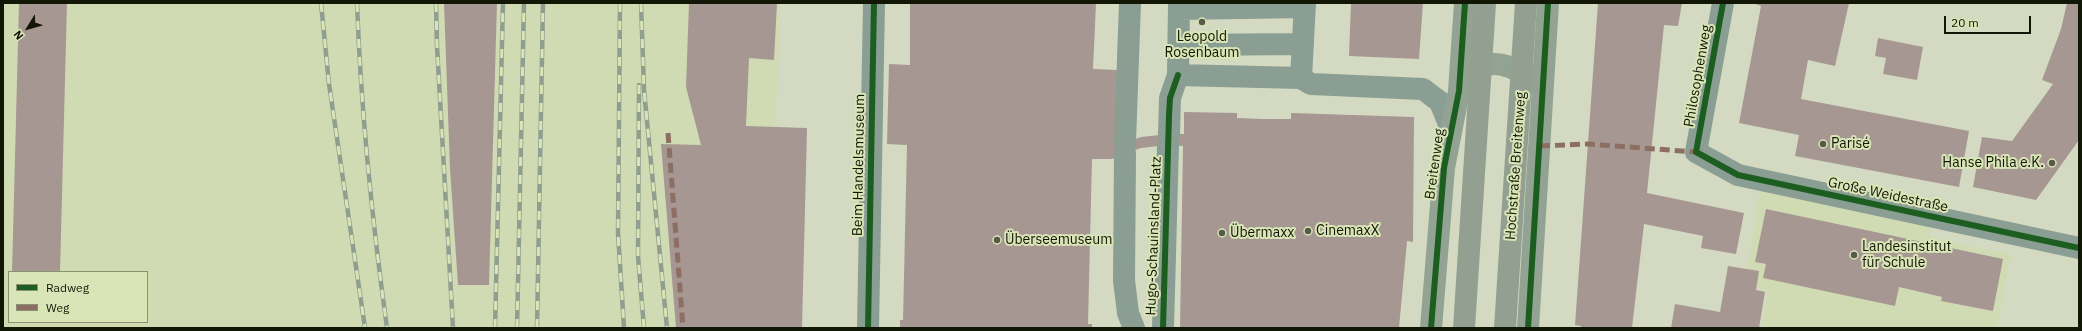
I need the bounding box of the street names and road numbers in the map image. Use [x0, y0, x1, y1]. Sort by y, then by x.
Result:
street label: Philosophenweg [1681, 24, 1715, 128]
street label: Hochstraße Breitenweg [1502, 91, 1530, 241]
street label: Beim Handelsmuseum [849, 94, 869, 236]
street label: Breitenweg [1422, 127, 1448, 201]
street label: Hugo-Schauinsland-Platz [1143, 156, 1165, 316]
street label: Große Weidestraße [1826, 174, 1950, 216]

